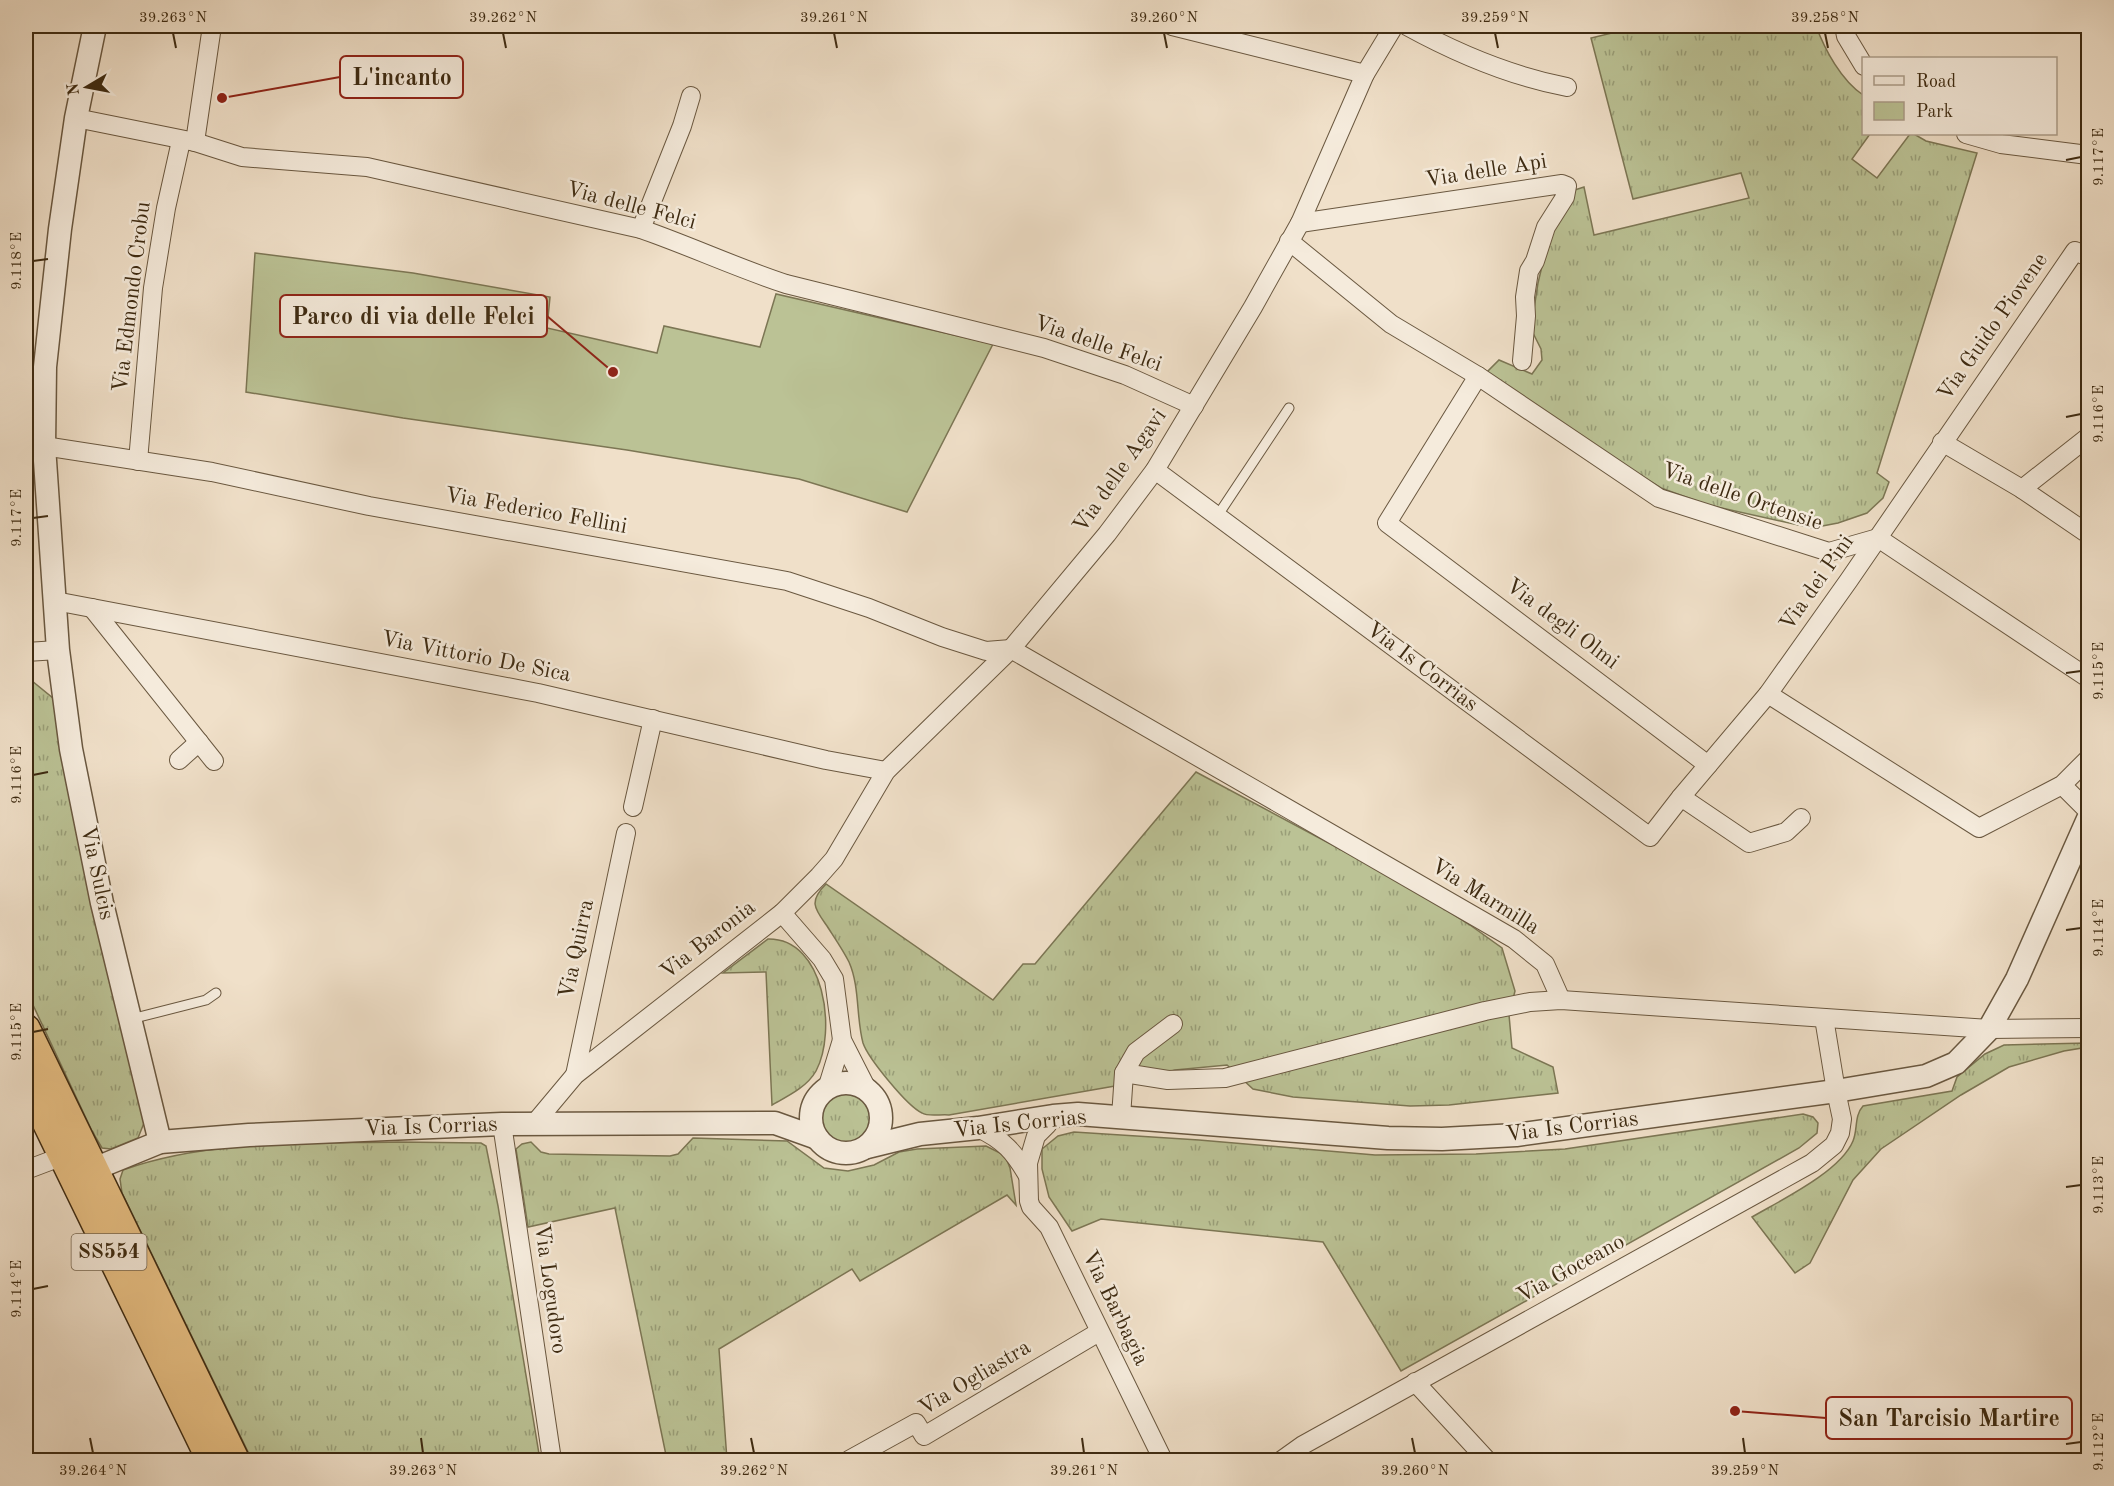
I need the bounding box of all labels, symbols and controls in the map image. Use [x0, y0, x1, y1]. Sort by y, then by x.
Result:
text: 39.263°N [139, 11, 207, 26]
text: 39.262°N [469, 11, 537, 26]
text: 39.261°N [800, 11, 868, 26]
text: 39.260°N [1130, 11, 1198, 26]
text: 39.259°N [1461, 11, 1529, 26]
text: 39.258°N [1791, 11, 1859, 26]
callout: L'incanto [340, 56, 463, 98]
north arrow [57, 57, 117, 117]
legend [1862, 57, 2057, 135]
text: L'incanto [352, 67, 452, 91]
text: Road [1916, 73, 1956, 91]
text: N [65, 81, 83, 97]
text: Park [1916, 103, 1953, 121]
text: 9.117°E [2092, 128, 2107, 186]
street label: Via delle Api [1424, 151, 1548, 191]
street label: Via delle Felci [564, 178, 698, 234]
street label: Via Edmondo Crobu [109, 200, 155, 394]
text: 9.118°E [10, 232, 25, 290]
street label: Via Guido Piovene [1934, 249, 2052, 405]
callout: Parco di via delle Felci [280, 295, 547, 337]
text: Parco di via delle Felci [291, 306, 535, 330]
street label: Via delle Felci [1031, 312, 1165, 376]
text: 9.116°E [2092, 385, 2107, 443]
street label: Via delle Agavi [1069, 405, 1171, 537]
street label: Via delle Ortensie [1659, 459, 1825, 535]
street label: Via Federico Fellini [443, 484, 629, 538]
text: 9.117°E [10, 489, 25, 547]
street label: Via dei Pini [1776, 531, 1858, 635]
street label: Via degli Olmi [1501, 575, 1623, 674]
street label: Via Is Corrias [1362, 618, 1482, 716]
street label: Via Vittorio De Sica [379, 628, 573, 686]
text: 9.115°E [2092, 642, 2107, 700]
text: 9.116°E [10, 746, 25, 804]
street label: Via Sulcis [76, 824, 118, 922]
street label: Via Marmilla [1427, 855, 1543, 939]
street label: Via Baronia [656, 896, 760, 984]
street label: Via Quirra [556, 897, 598, 1001]
text: 9.114°E [2092, 899, 2107, 957]
text: 9.115°E [10, 1003, 25, 1061]
street label: Via Is Corrias [953, 1106, 1087, 1142]
street label: Via Is Corrias [1504, 1108, 1640, 1146]
street label: Via Is Corrias [364, 1114, 498, 1140]
text: 9.113°E [2092, 1156, 2107, 1214]
street label: Via Logudoro [530, 1223, 570, 1355]
street label: Via Goceano [1514, 1231, 1628, 1307]
road number: SS554 [72, 1234, 146, 1270]
street label: Via Barbagia [1078, 1247, 1152, 1369]
text: 9.114°E [10, 1260, 25, 1318]
street label: Via Ogliastra [915, 1336, 1035, 1420]
callout: San Tarcisio Martire [1826, 1397, 2072, 1439]
text: San Tarcisio Martire [1838, 1408, 2060, 1432]
text: 9.112°E [2092, 1413, 2107, 1471]
text: 39.264°N [59, 1464, 127, 1479]
text: 39.263°N [389, 1464, 457, 1479]
text: 39.262°N [720, 1464, 788, 1479]
text: 39.261°N [1050, 1464, 1118, 1479]
text: 39.260°N [1381, 1464, 1449, 1479]
text: 39.259°N [1711, 1464, 1779, 1479]

